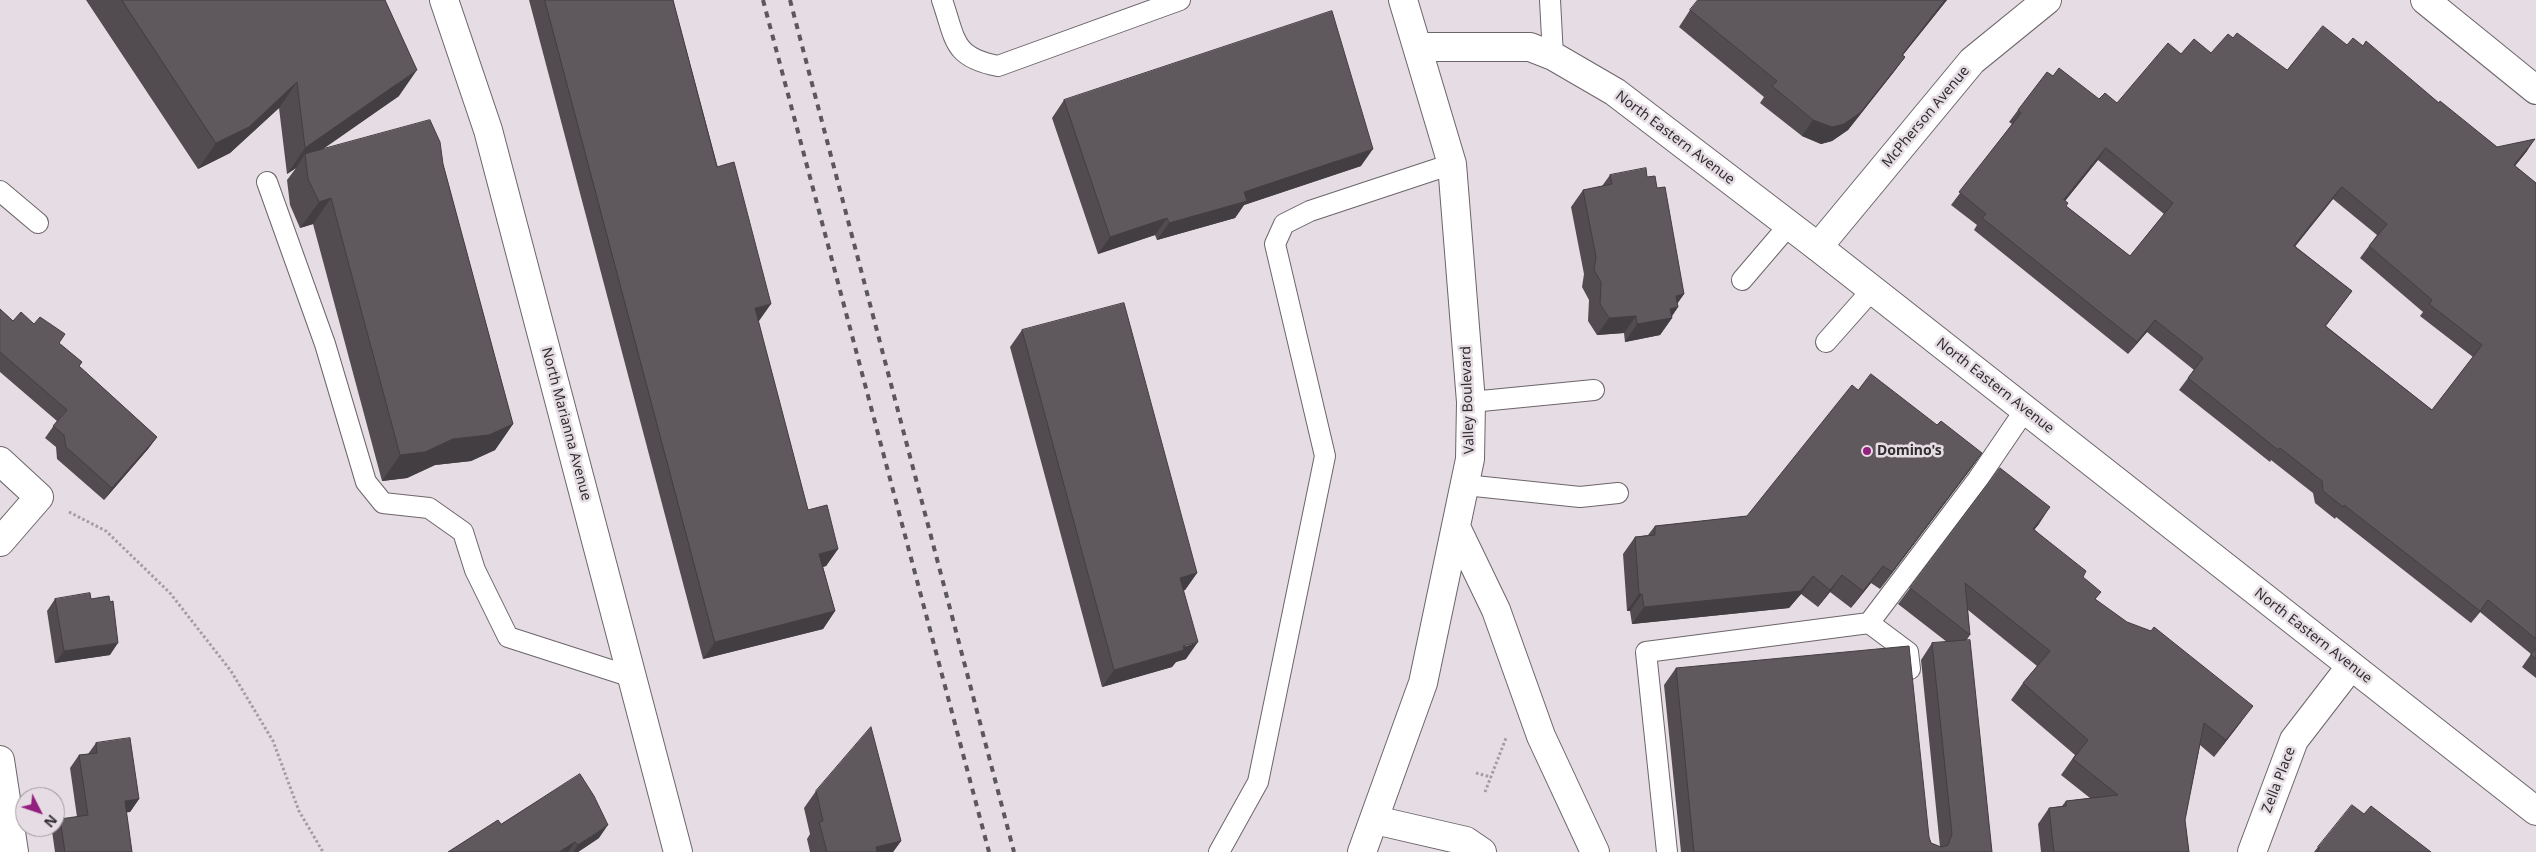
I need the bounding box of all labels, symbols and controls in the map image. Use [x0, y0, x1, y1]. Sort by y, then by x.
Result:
street label: McPherson Avenue [1879, 63, 1973, 171]
street label: North Eastern Avenue [1612, 88, 1738, 188]
street label: North Eastern Avenue [1933, 335, 2057, 437]
street label: North Marianna Avenue [537, 346, 595, 502]
street label: Valley Boulevard [1458, 346, 1478, 454]
place label: Domino's [1877, 443, 1942, 459]
marker: Domino's [1861, 445, 1873, 457]
street label: North Eastern Avenue [2251, 585, 2375, 687]
street label: Zella Place [2259, 745, 2299, 815]
north arrow [15, 787, 65, 837]
text: N [40, 811, 62, 832]

